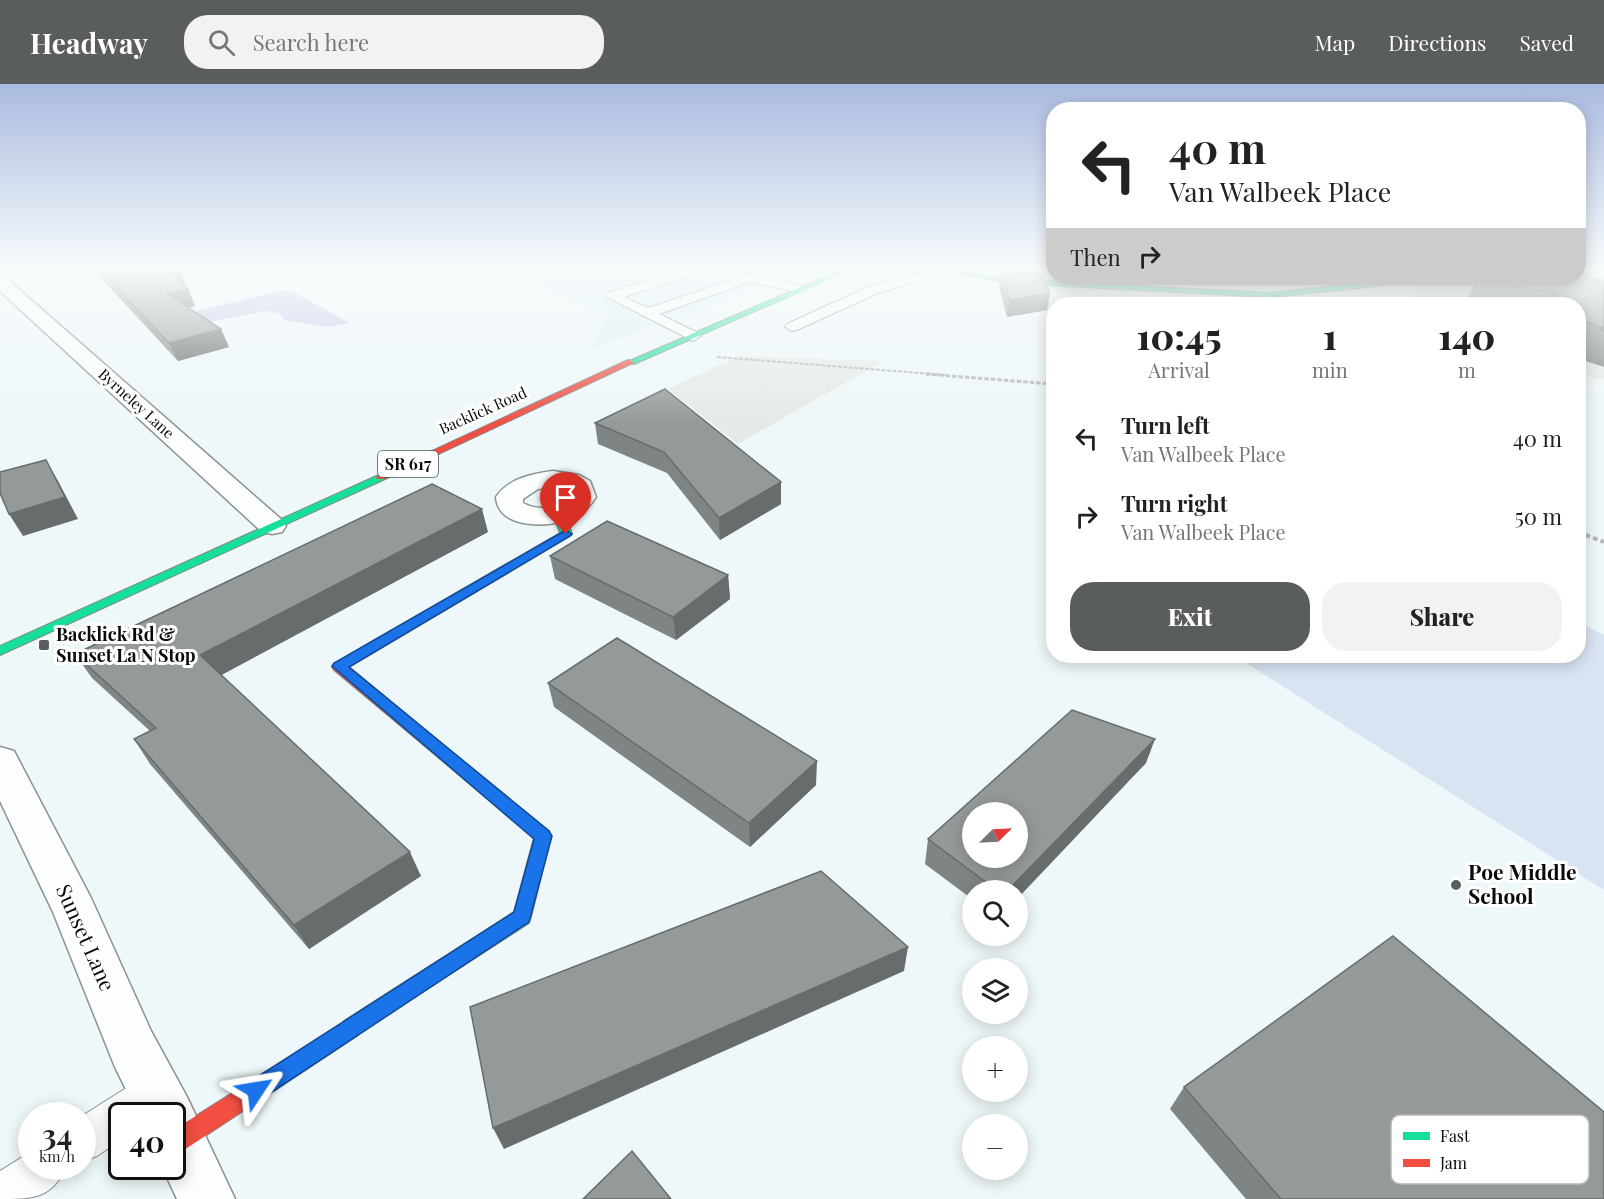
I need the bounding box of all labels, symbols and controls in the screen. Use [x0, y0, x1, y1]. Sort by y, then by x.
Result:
search box [184, 15, 604, 69]
text: Headway [30, 24, 148, 61]
icon: search [205, 26, 238, 59]
text: Search here [253, 27, 369, 57]
text: Map [1314, 28, 1355, 56]
text: Directions [1388, 28, 1486, 56]
text: Saved [1519, 28, 1574, 56]
text: 40 m [1169, 119, 1266, 175]
icon: left [1070, 126, 1148, 204]
text: Van Walbeek Place [1169, 173, 1391, 209]
icon: right [1133, 240, 1166, 273]
text: Then [1070, 242, 1121, 272]
text: 10:45 [1137, 311, 1222, 359]
text: 1 [1323, 311, 1337, 359]
text: 140 [1438, 311, 1495, 359]
text: Arrival [1148, 356, 1210, 383]
text: min [1312, 356, 1348, 383]
text: m [1458, 356, 1476, 383]
street label: Byrneley Lane [95, 364, 179, 443]
street label: Backlick Road [436, 382, 530, 438]
text: Turn left [1121, 410, 1210, 440]
icon: left [1070, 422, 1103, 455]
text: 40 m [1513, 423, 1562, 453]
text: Van Walbeek Place [1121, 440, 1286, 467]
road number: SR 617 [378, 451, 438, 477]
pin [540, 472, 591, 534]
icon: arrive [549, 481, 582, 514]
text: Turn right [1121, 488, 1227, 518]
icon: right [1070, 500, 1103, 533]
text: 50 m [1515, 501, 1562, 531]
text: Van Walbeek Place [1121, 518, 1286, 545]
button: Exit [1070, 582, 1310, 651]
button: Share [1322, 582, 1562, 651]
place label: Backlick Rd & Sunset La N Stop [56, 622, 196, 667]
marker: Backlick Rd & Sunset La N Stop [37, 638, 51, 652]
north arrow [962, 802, 1028, 868]
map controls [962, 802, 1028, 1180]
place label: Poe Middle School [1468, 857, 1577, 909]
marker: Poe Middle School [1449, 878, 1463, 892]
street label: Sunset Lane [51, 879, 123, 995]
button: search [962, 880, 1028, 946]
button: layers [962, 958, 1028, 1024]
button: + [962, 1036, 1028, 1102]
position arrow [224, 1058, 288, 1122]
speed limit sign: 40 [108, 1102, 186, 1180]
text: 34 [42, 1114, 72, 1154]
button: − [962, 1114, 1028, 1180]
legend [1391, 1115, 1589, 1184]
text: Fast [1440, 1125, 1470, 1146]
text: km/h [39, 1146, 75, 1166]
text: Jam [1439, 1152, 1467, 1173]

